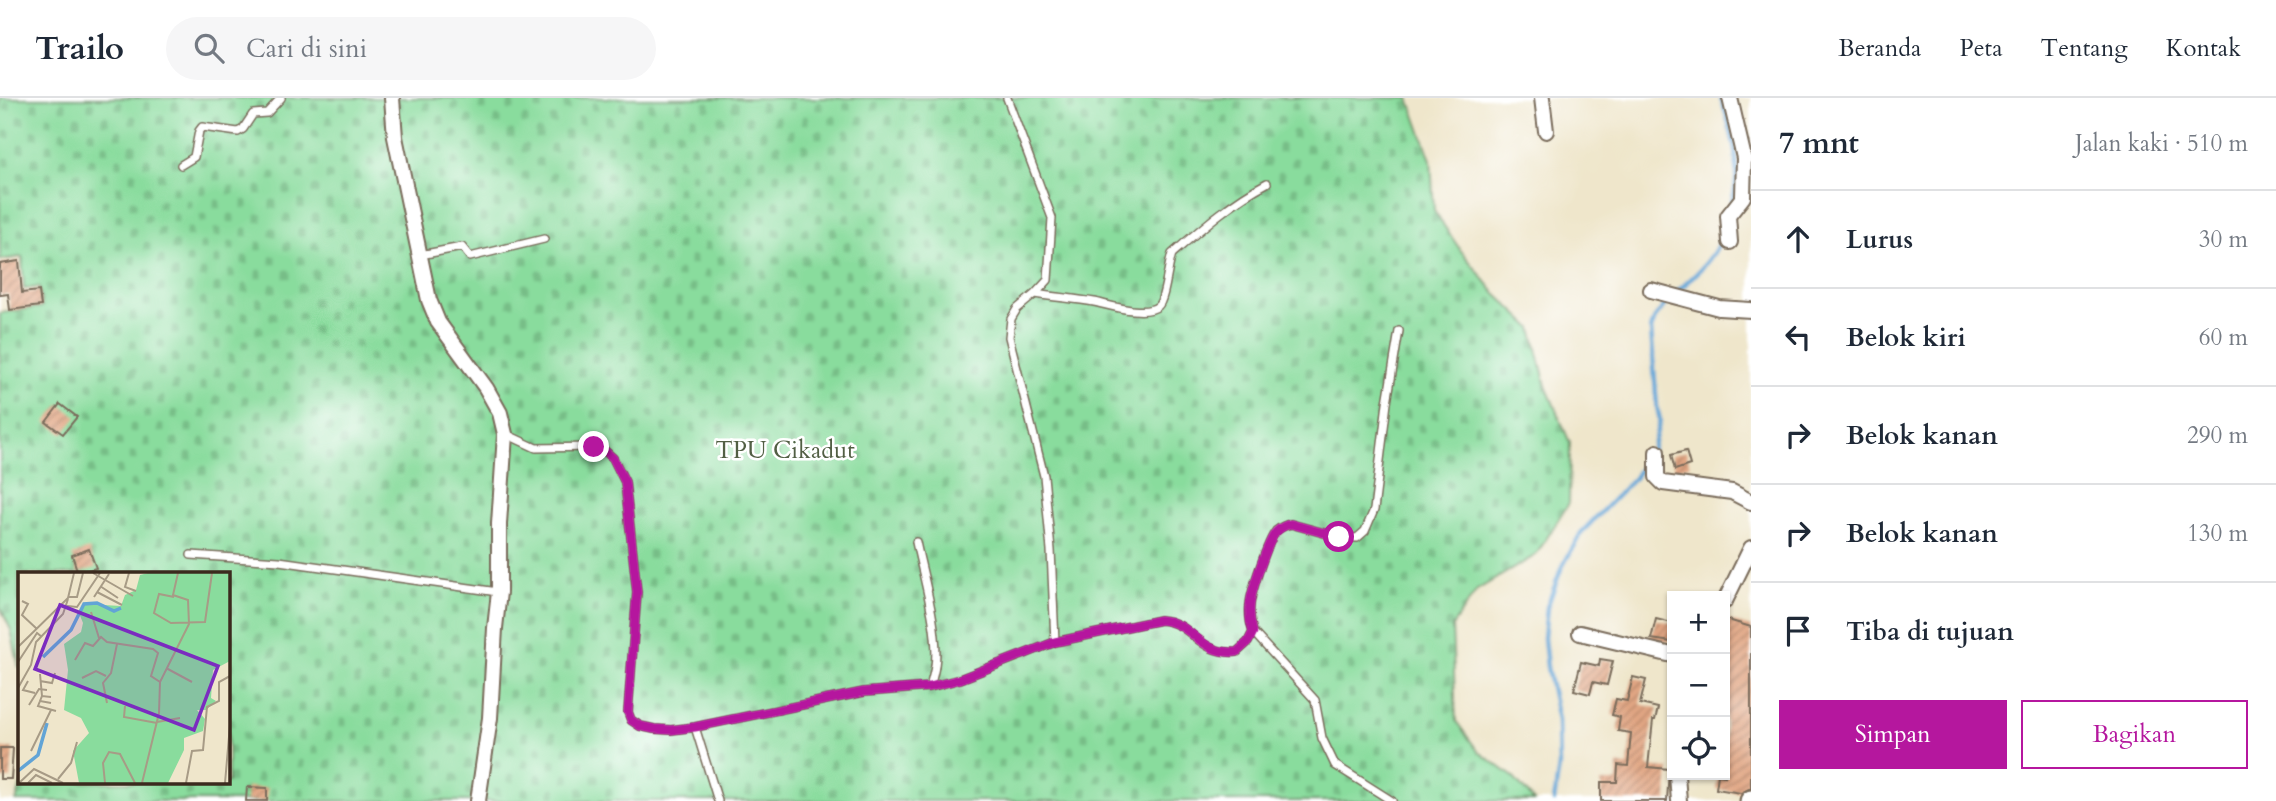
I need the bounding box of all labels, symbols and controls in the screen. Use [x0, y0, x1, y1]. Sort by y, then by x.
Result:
search box [166, 17, 656, 80]
text: Trailo [35, 26, 124, 71]
icon: search [190, 29, 228, 67]
text: Cari di sini [246, 31, 367, 66]
text: Beranda [1838, 32, 1921, 65]
text: Peta [1959, 32, 2003, 65]
text: Tentang [2041, 32, 2128, 65]
text: Kontak [2166, 32, 2241, 65]
text: 7 mnt [1779, 123, 1859, 164]
text: Jalan kaki · 510 m [2075, 128, 2248, 159]
icon: ahead [1779, 220, 1817, 258]
text: Lurus [1846, 222, 1913, 257]
text: 30 m [2199, 224, 2248, 255]
icon: left [1779, 318, 1817, 356]
text: Belok kiri [1846, 320, 1966, 355]
text: 60 m [2199, 322, 2248, 353]
icon: right [1779, 416, 1817, 454]
text: Belok kanan [1846, 418, 1998, 453]
text: 290 m [2187, 420, 2248, 451]
route end [578, 431, 609, 462]
park label: TPU Cikadut [715, 434, 855, 467]
icon: right [1779, 514, 1817, 552]
text: Belok kanan [1846, 516, 1998, 551]
text: 130 m [2187, 518, 2248, 549]
route start [1323, 521, 1354, 552]
inset map [18, 572, 229, 784]
map controls [1667, 591, 1730, 780]
button: + [1667, 591, 1730, 654]
icon: arrive [1779, 612, 1817, 650]
text: Tiba di tujuan [1846, 614, 2014, 649]
button: − [1667, 654, 1730, 717]
button: Simpan [1779, 700, 2007, 769]
button: Bagikan [2021, 700, 2248, 769]
button: locate [1667, 717, 1730, 780]

